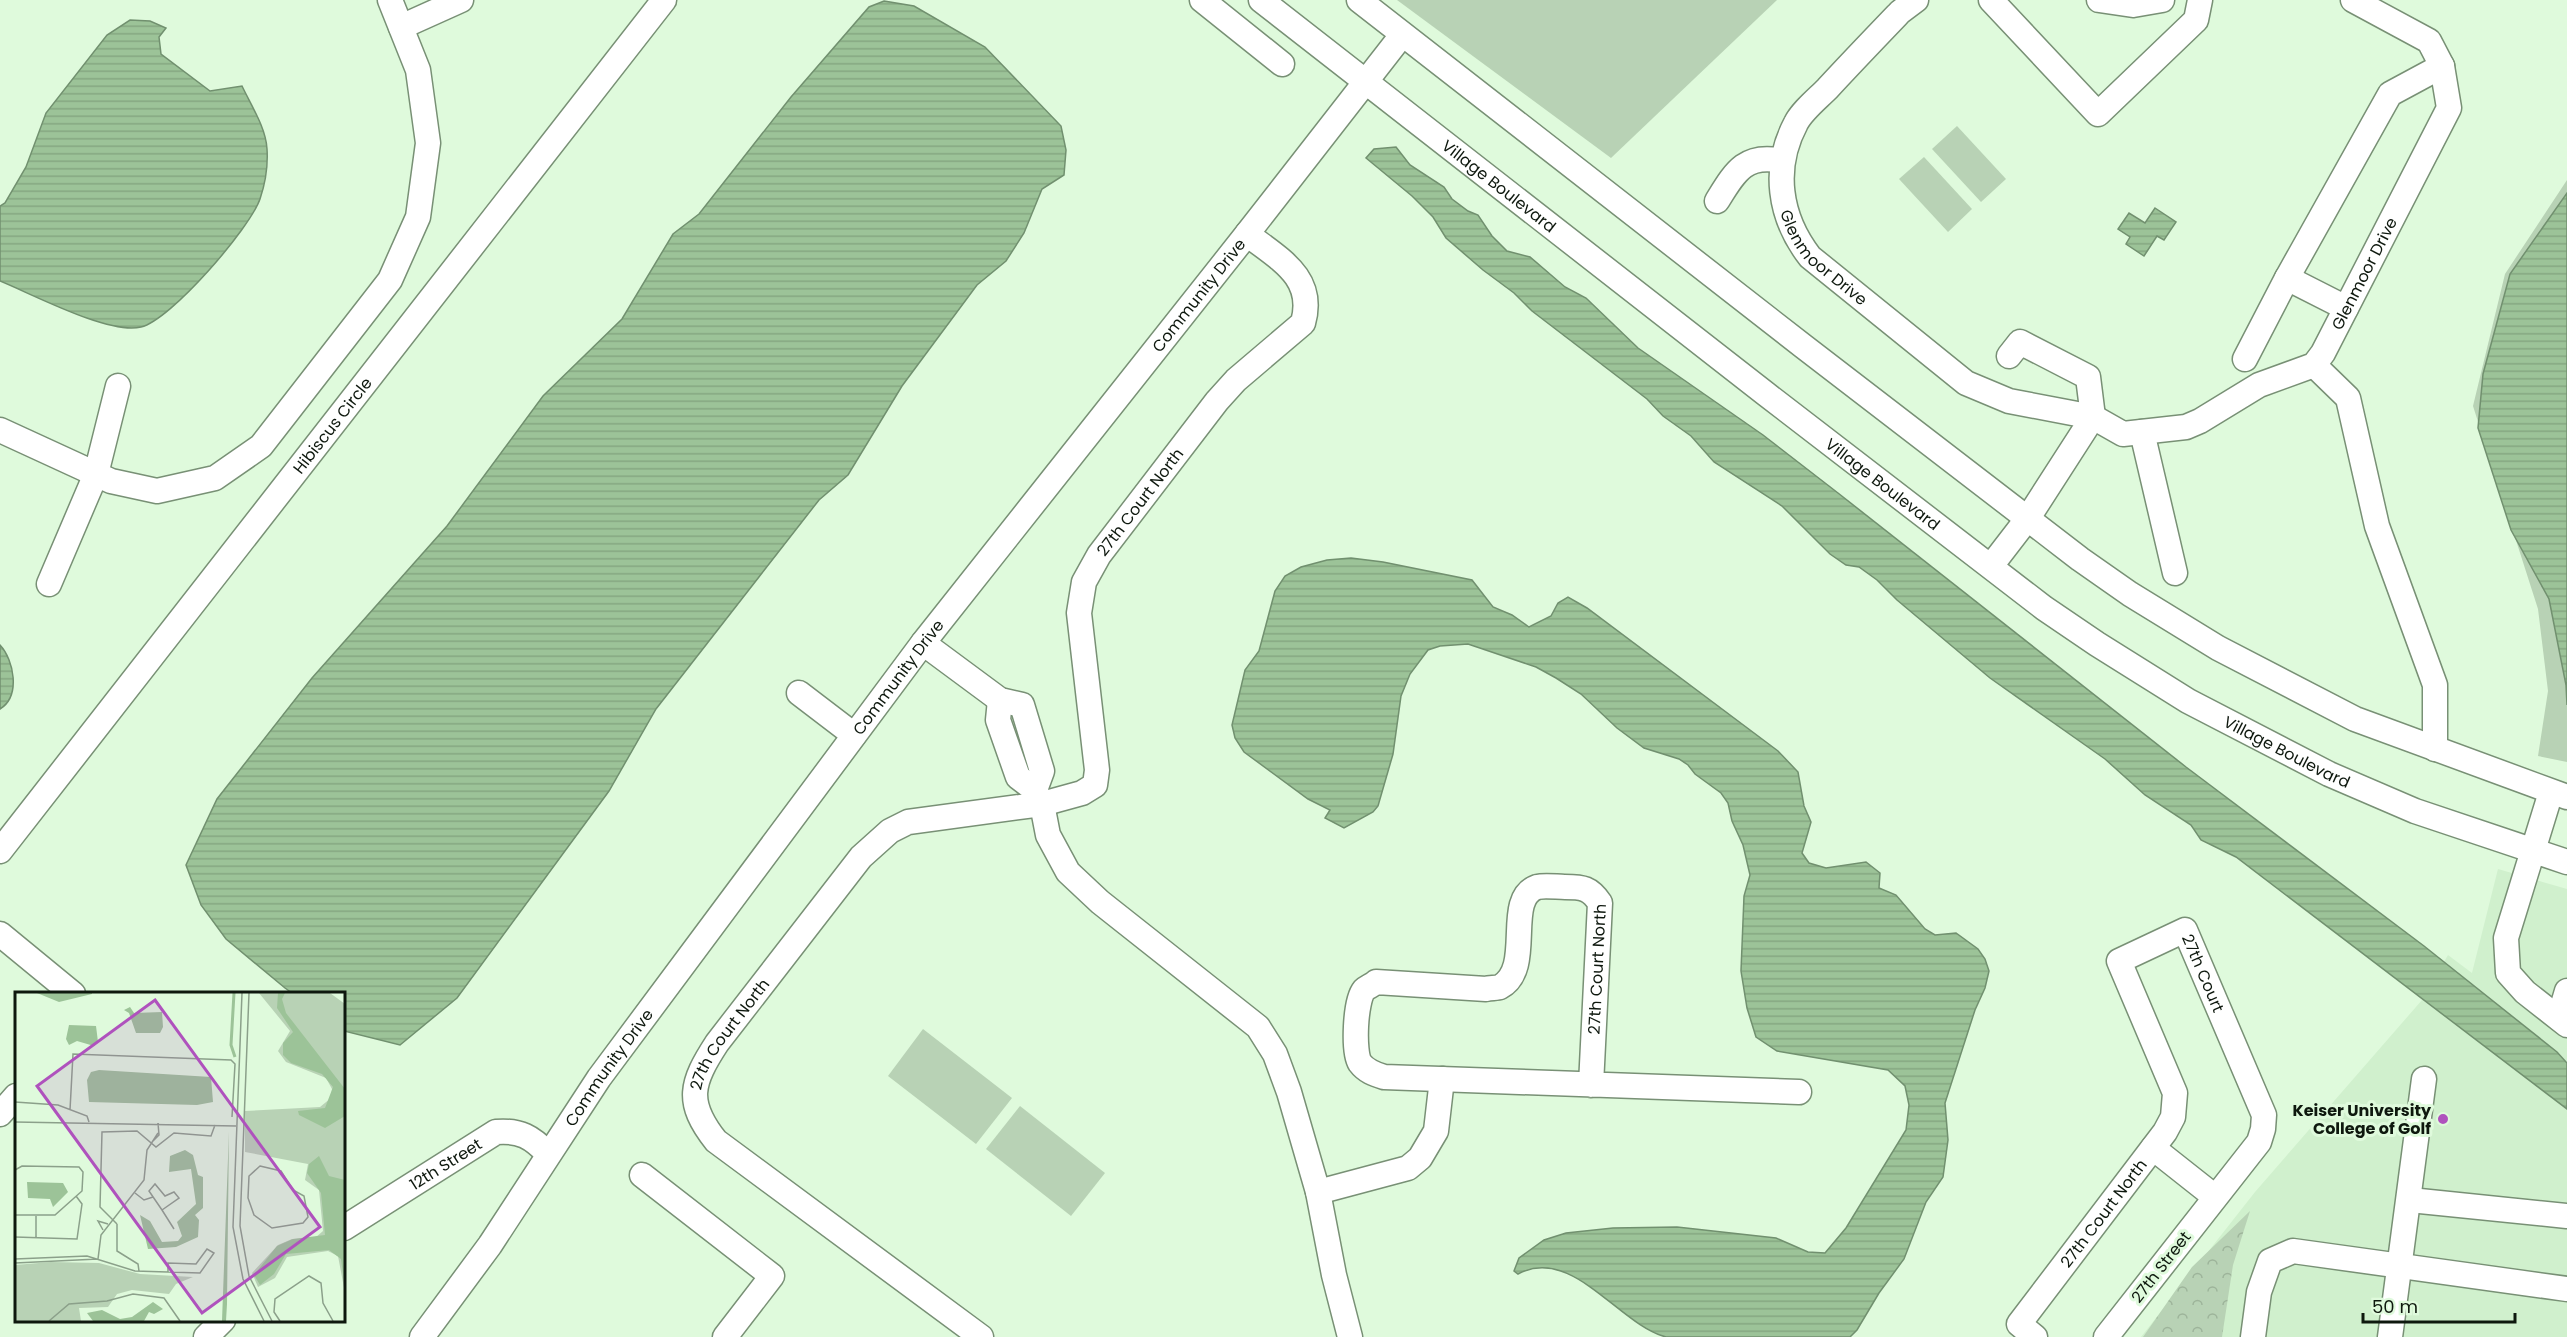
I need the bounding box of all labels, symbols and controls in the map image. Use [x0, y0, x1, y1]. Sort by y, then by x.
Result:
street label: Village Boulevard [1437, 134, 1561, 238]
street label: Glenmoor Drive [1775, 206, 1872, 311]
street label: Glenmoor Drive [2325, 213, 2403, 334]
street label: Community Drive [1146, 233, 1251, 357]
street label: Hibiscus Circle [287, 372, 377, 478]
street label: Village Boulevard [1821, 432, 1945, 536]
street label: 27th Court North [1091, 443, 1189, 561]
street label: Community Drive [847, 614, 949, 740]
street label: Village Boulevard [2220, 710, 2354, 793]
street label: 27th Court North [1582, 903, 1611, 1035]
street label: 27th Court [2177, 930, 2230, 1016]
street label: 27th Court North [684, 973, 775, 1092]
inset map [15, 992, 345, 1322]
street label: Community Drive [559, 1004, 658, 1131]
place label: Keiser University College of Golf [2292, 1099, 2432, 1140]
marker: Keiser University College of Golf [2436, 1112, 2450, 1126]
street label: 12th Street [405, 1132, 486, 1195]
street label: 27th Court North [2055, 1154, 2152, 1272]
street label: 27th Street [2126, 1226, 2196, 1308]
scale bar [2363, 1286, 2514, 1324]
text: 50 m [2372, 1294, 2418, 1319]

